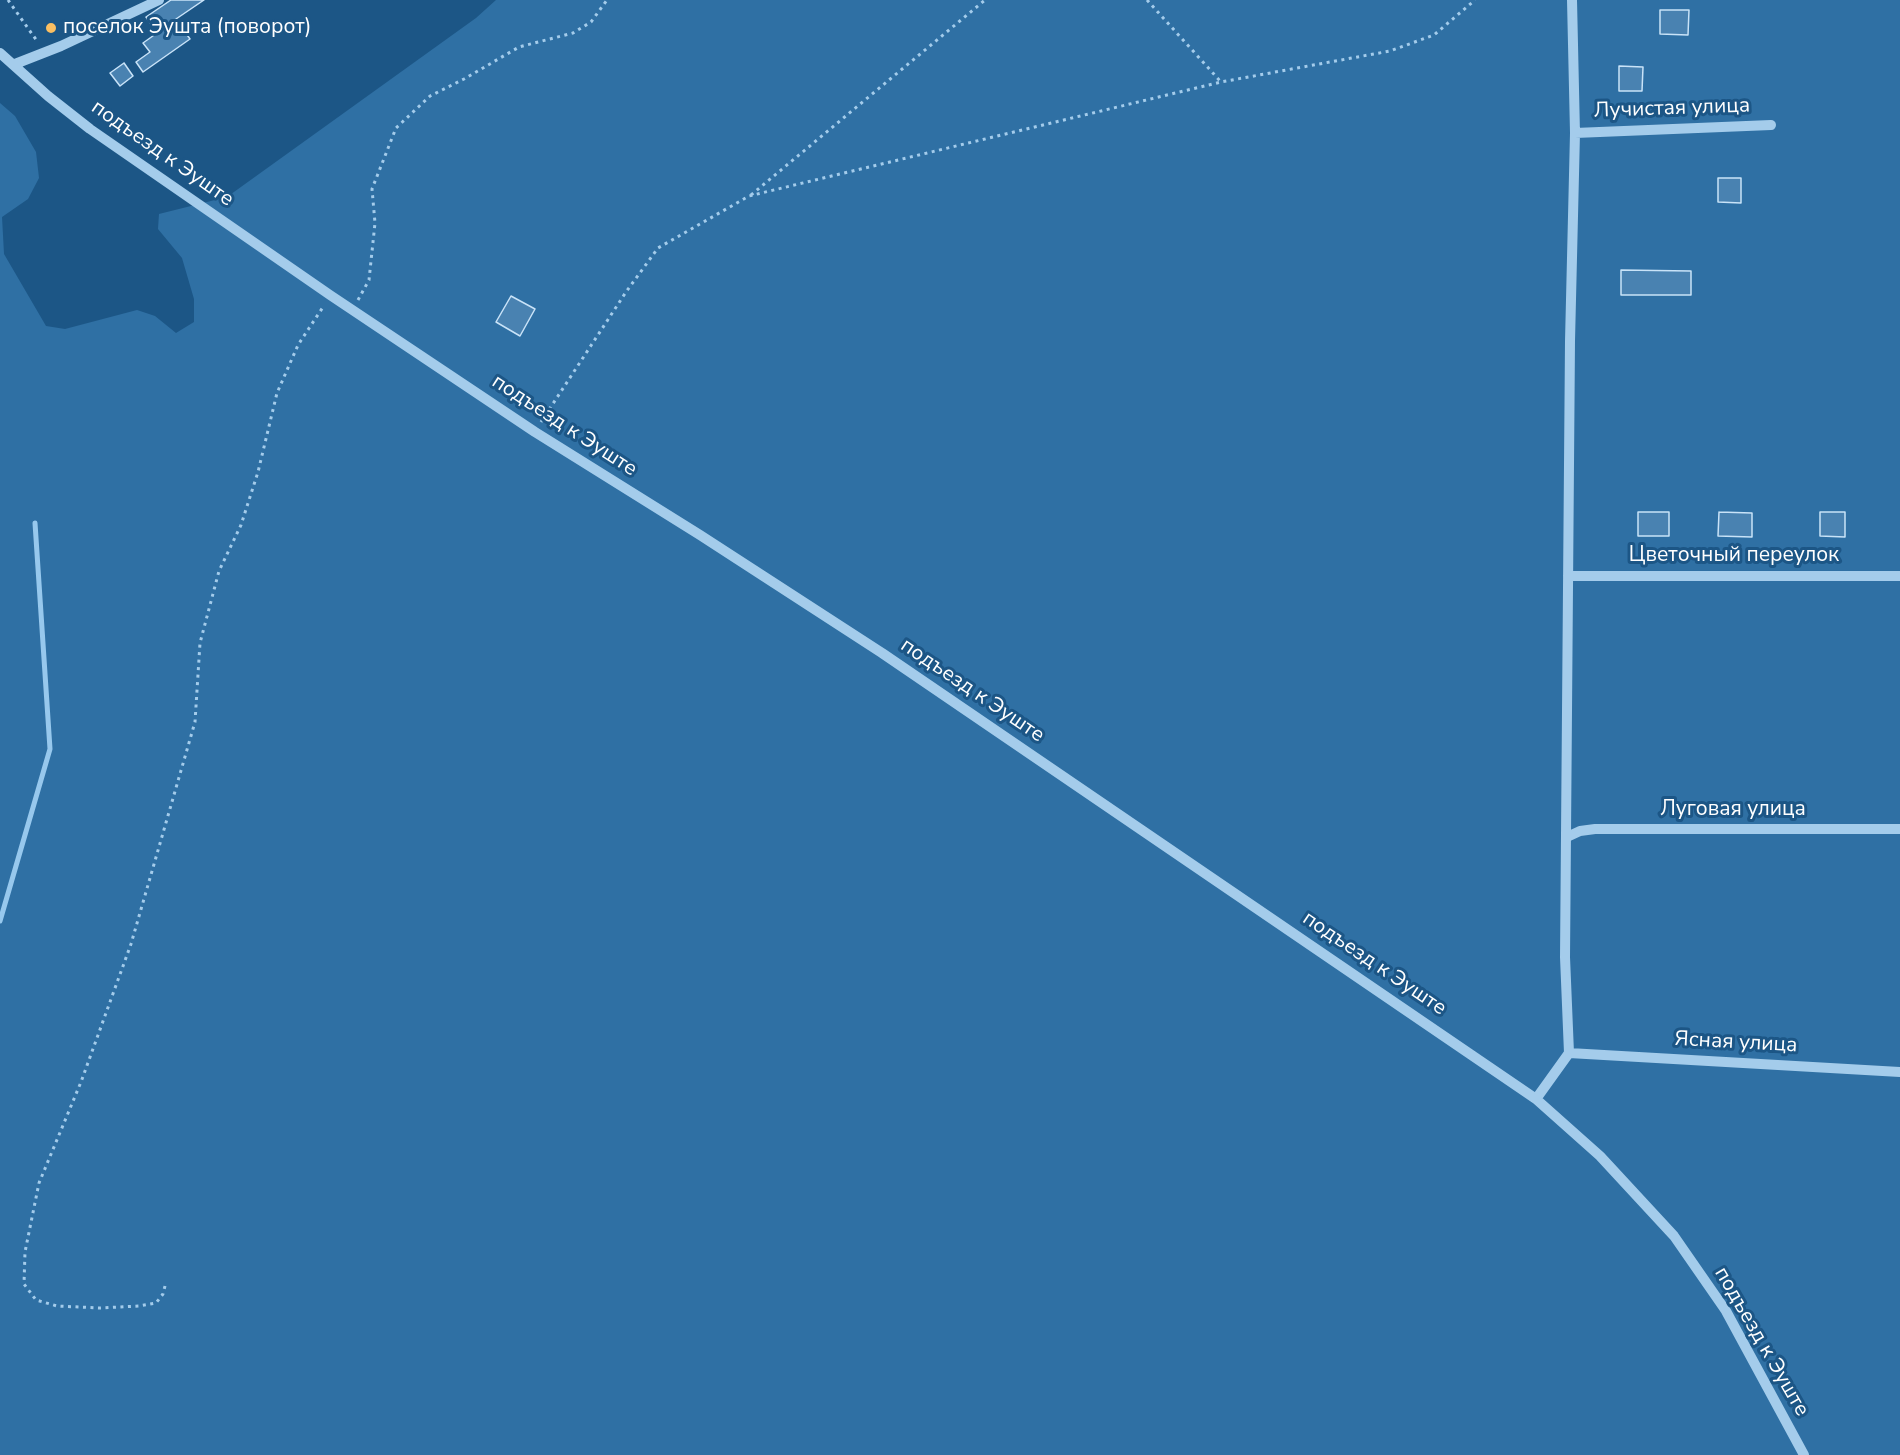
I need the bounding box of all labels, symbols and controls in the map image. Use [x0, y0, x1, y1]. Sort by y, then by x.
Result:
place label: поселок Эушта (поворот) [63, 15, 311, 41]
marker: поселок Эушта (поворот) [44, 21, 58, 35]
street label: Лучистая улица [1593, 94, 1751, 124]
street label: подъезд к Эуште [86, 95, 238, 213]
street label: подъезд к Эуште [487, 370, 641, 482]
street label: Цветочный переулок [1629, 543, 1839, 569]
street label: подъезд к Эуште [895, 633, 1049, 749]
street label: Луговая улица [1660, 797, 1806, 823]
street label: подъезд к Эуште [1297, 906, 1451, 1022]
street label: Ясная улица [1674, 1027, 1798, 1059]
street label: подъезд к Эуште [1708, 1263, 1814, 1421]

